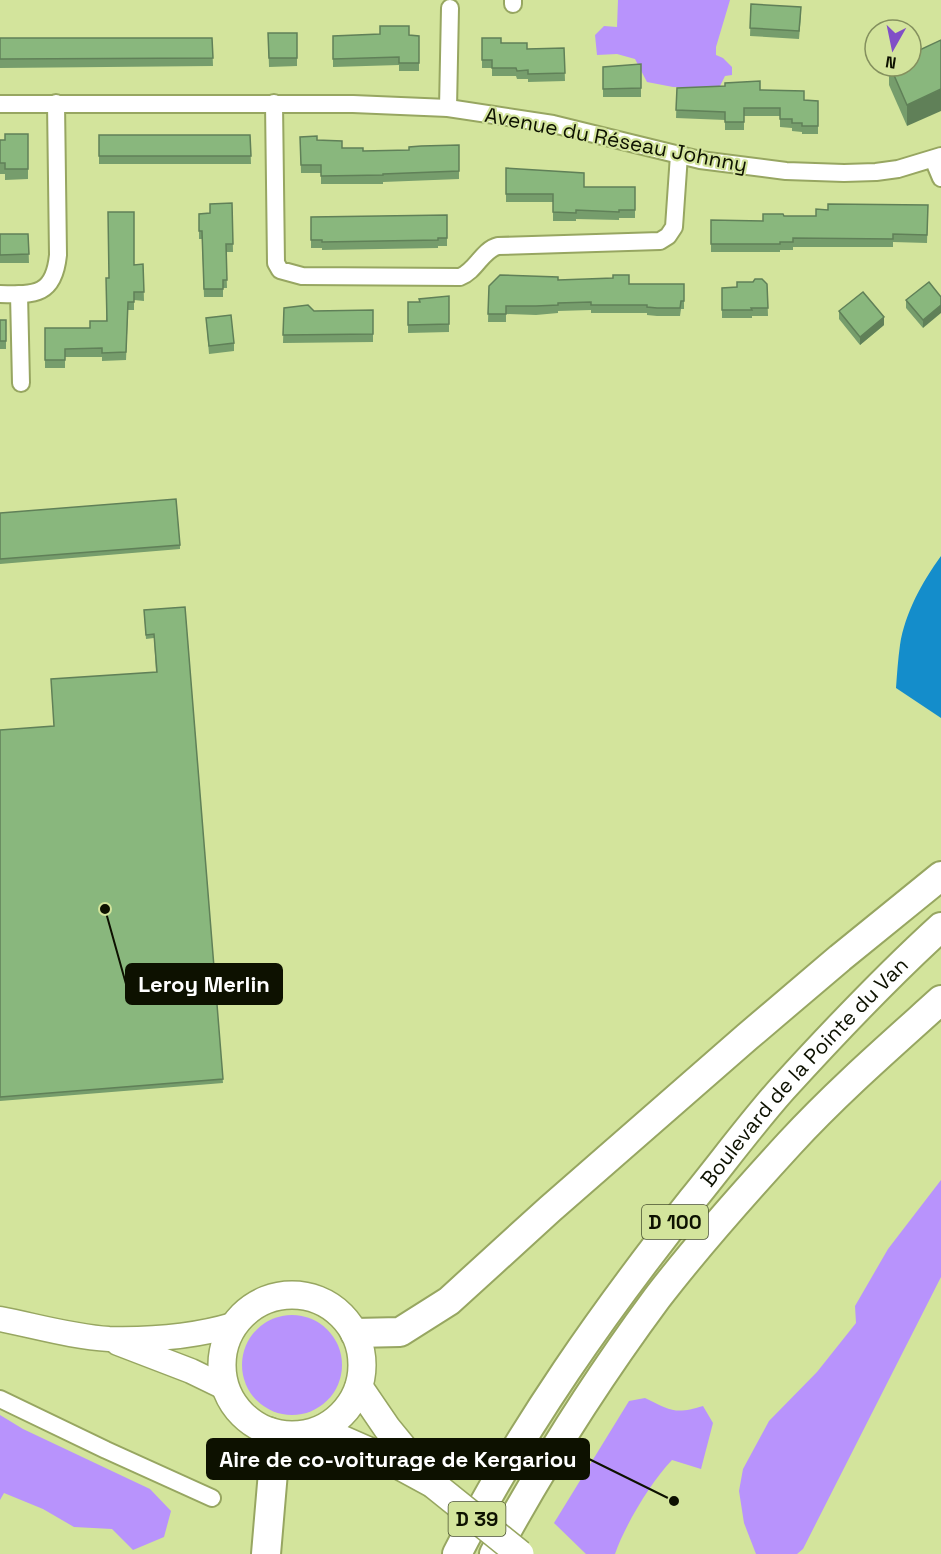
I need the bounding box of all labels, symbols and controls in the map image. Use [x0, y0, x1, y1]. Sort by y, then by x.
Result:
north arrow [863, 18, 923, 78]
text: N [884, 51, 898, 74]
street label: Avenue du Réseau Johnny [483, 101, 750, 178]
street label: Boulevard de la Pointe du Van [694, 951, 914, 1192]
callout: Leroy Merlin [126, 964, 282, 1004]
text: Leroy Merlin [138, 970, 270, 998]
road number: D 100 [642, 1205, 708, 1239]
callout: Aire de co-voiturage de Kergariou [207, 1439, 589, 1479]
text: Aire de co-voiturage de Kergariou [219, 1445, 577, 1473]
road number: D 39 [448, 1502, 506, 1536]

